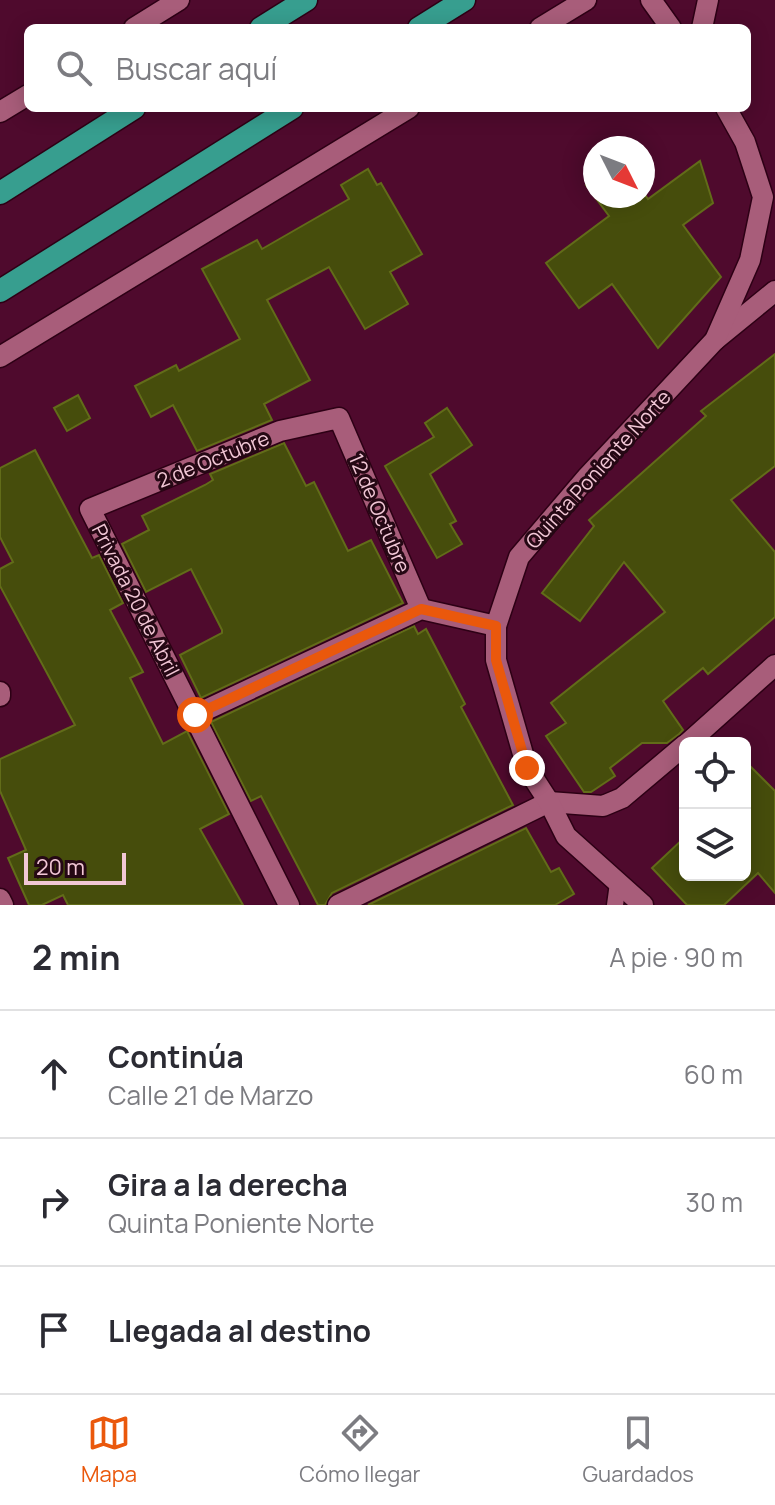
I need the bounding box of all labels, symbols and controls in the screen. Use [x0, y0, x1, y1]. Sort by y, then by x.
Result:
search box [24, 24, 751, 112]
icon: search [52, 46, 96, 90]
text: Buscar aquí [116, 48, 277, 89]
north arrow [583, 136, 655, 208]
street label: Quinta Poniente Norte [519, 384, 677, 554]
street label: 2 de Octubre [153, 424, 273, 494]
street label: 12 de Octubre [343, 449, 417, 577]
street label: Privada 20 de Abril [86, 519, 186, 681]
route start [177, 697, 213, 733]
map controls [679, 737, 751, 881]
button: locate [679, 737, 751, 809]
route end [509, 750, 545, 786]
button: layers [679, 809, 751, 881]
scale bar [24, 849, 126, 885]
text: 20 m [36, 852, 85, 882]
text: 2 min [32, 934, 120, 980]
text: A pie · 90 m [609, 939, 743, 975]
text: Continúa [108, 1036, 244, 1077]
icon: ahead [32, 1052, 76, 1096]
text: 60 m [684, 1056, 743, 1092]
text: Calle 21 de Marzo [108, 1077, 313, 1113]
text: Gira a la derecha [108, 1164, 348, 1205]
icon: right [32, 1180, 76, 1224]
text: 30 m [686, 1184, 743, 1220]
text: Quinta Poniente Norte [108, 1205, 375, 1241]
icon: arrive [32, 1308, 76, 1352]
text: Llegada al destino [108, 1310, 371, 1351]
tab: Mapa [81, 1411, 137, 1489]
tab: Cómo llegar [299, 1411, 420, 1489]
tab: Guardados [583, 1411, 694, 1489]

